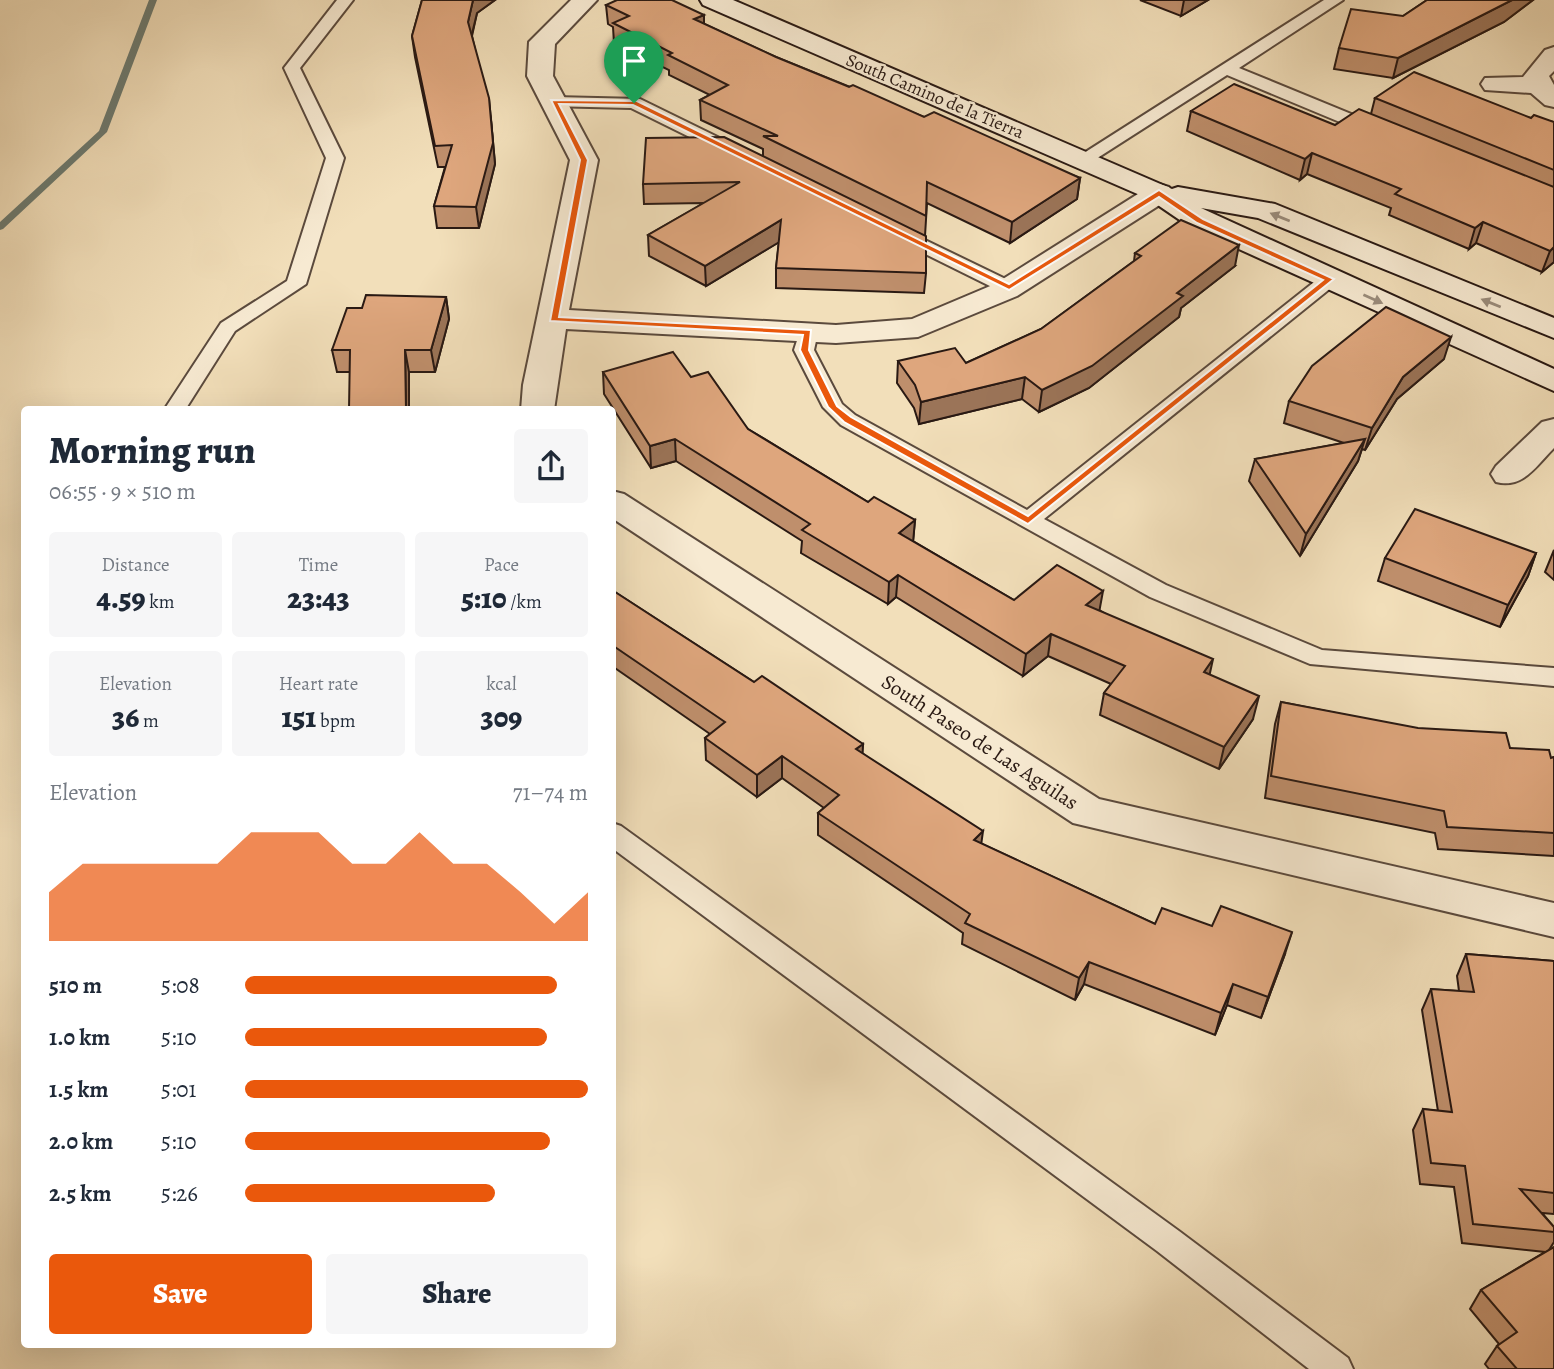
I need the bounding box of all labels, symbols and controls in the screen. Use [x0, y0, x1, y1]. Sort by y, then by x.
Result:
pin [604, 31, 664, 103]
icon: arrive [615, 42, 653, 80]
street label: South Camino de la Tierra [842, 48, 1028, 145]
one-way arrow [1270, 211, 1291, 222]
one-way arrow [1363, 294, 1384, 305]
one-way arrow [1481, 297, 1501, 309]
text: Morning run [49, 424, 256, 476]
button: share [514, 429, 588, 503]
text: 06:55 · 9 × 510 m [49, 476, 196, 507]
text: Distance [101, 552, 170, 578]
text: Time [299, 552, 338, 578]
text: Pace [484, 552, 519, 578]
text: 4.59 [97, 578, 145, 618]
text: 23:43 [287, 578, 350, 618]
text: 5:10 [461, 578, 507, 618]
text: km [145, 589, 174, 615]
text: /km [507, 589, 542, 615]
street label: South Paseo de Las Aguilas [876, 668, 1084, 816]
text: Elevation [99, 671, 172, 697]
text: Heart rate [279, 671, 358, 697]
text: kcal [486, 671, 517, 697]
text: 36 [112, 697, 139, 737]
text: 151 [282, 697, 316, 737]
text: 309 [481, 697, 522, 737]
text: m [139, 708, 159, 734]
text: bpm [316, 708, 355, 734]
text: Elevation [49, 777, 137, 808]
text: 71–74 m [513, 777, 588, 808]
text: 510 m [49, 970, 102, 1001]
text: 5:08 [161, 970, 200, 1001]
text: 1.0 km [49, 1022, 110, 1053]
text: 5:10 [161, 1022, 197, 1053]
text: 1.5 km [49, 1074, 109, 1105]
text: 5:01 [161, 1074, 197, 1105]
text: 2.0 km [49, 1126, 113, 1157]
text: 5:10 [161, 1126, 197, 1157]
text: 2.5 km [49, 1178, 111, 1209]
text: 5:26 [161, 1178, 198, 1209]
button: Save [49, 1254, 312, 1334]
button: Share [326, 1254, 588, 1334]

